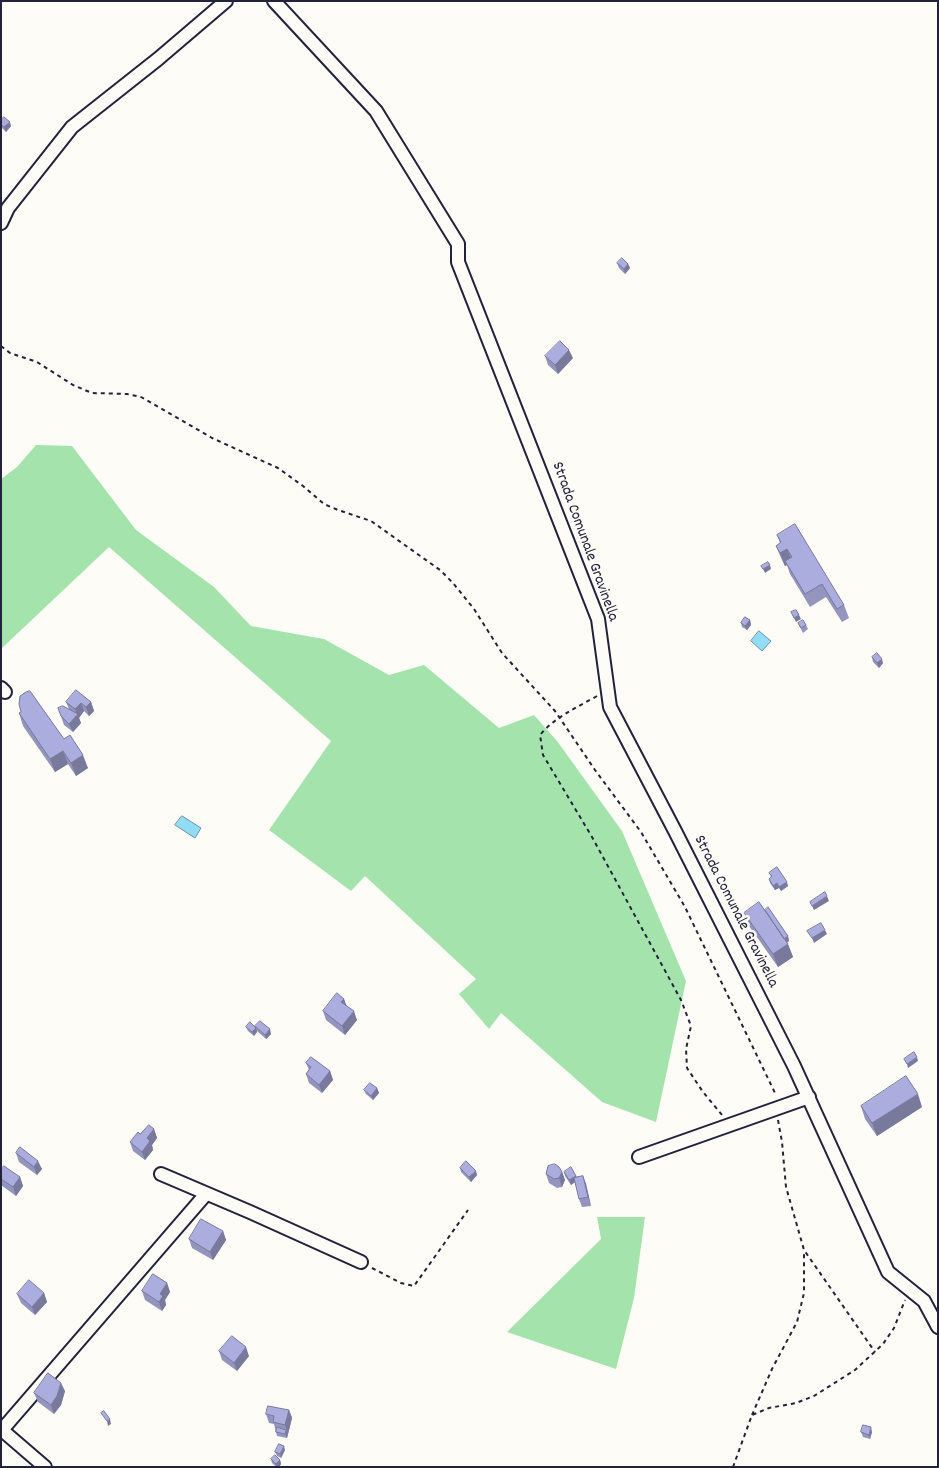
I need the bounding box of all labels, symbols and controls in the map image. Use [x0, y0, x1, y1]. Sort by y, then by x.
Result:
street label: Strada Comunale Gravinella [546, 460, 622, 624]
street label: Strada Comunale Gravinella [688, 833, 782, 991]

